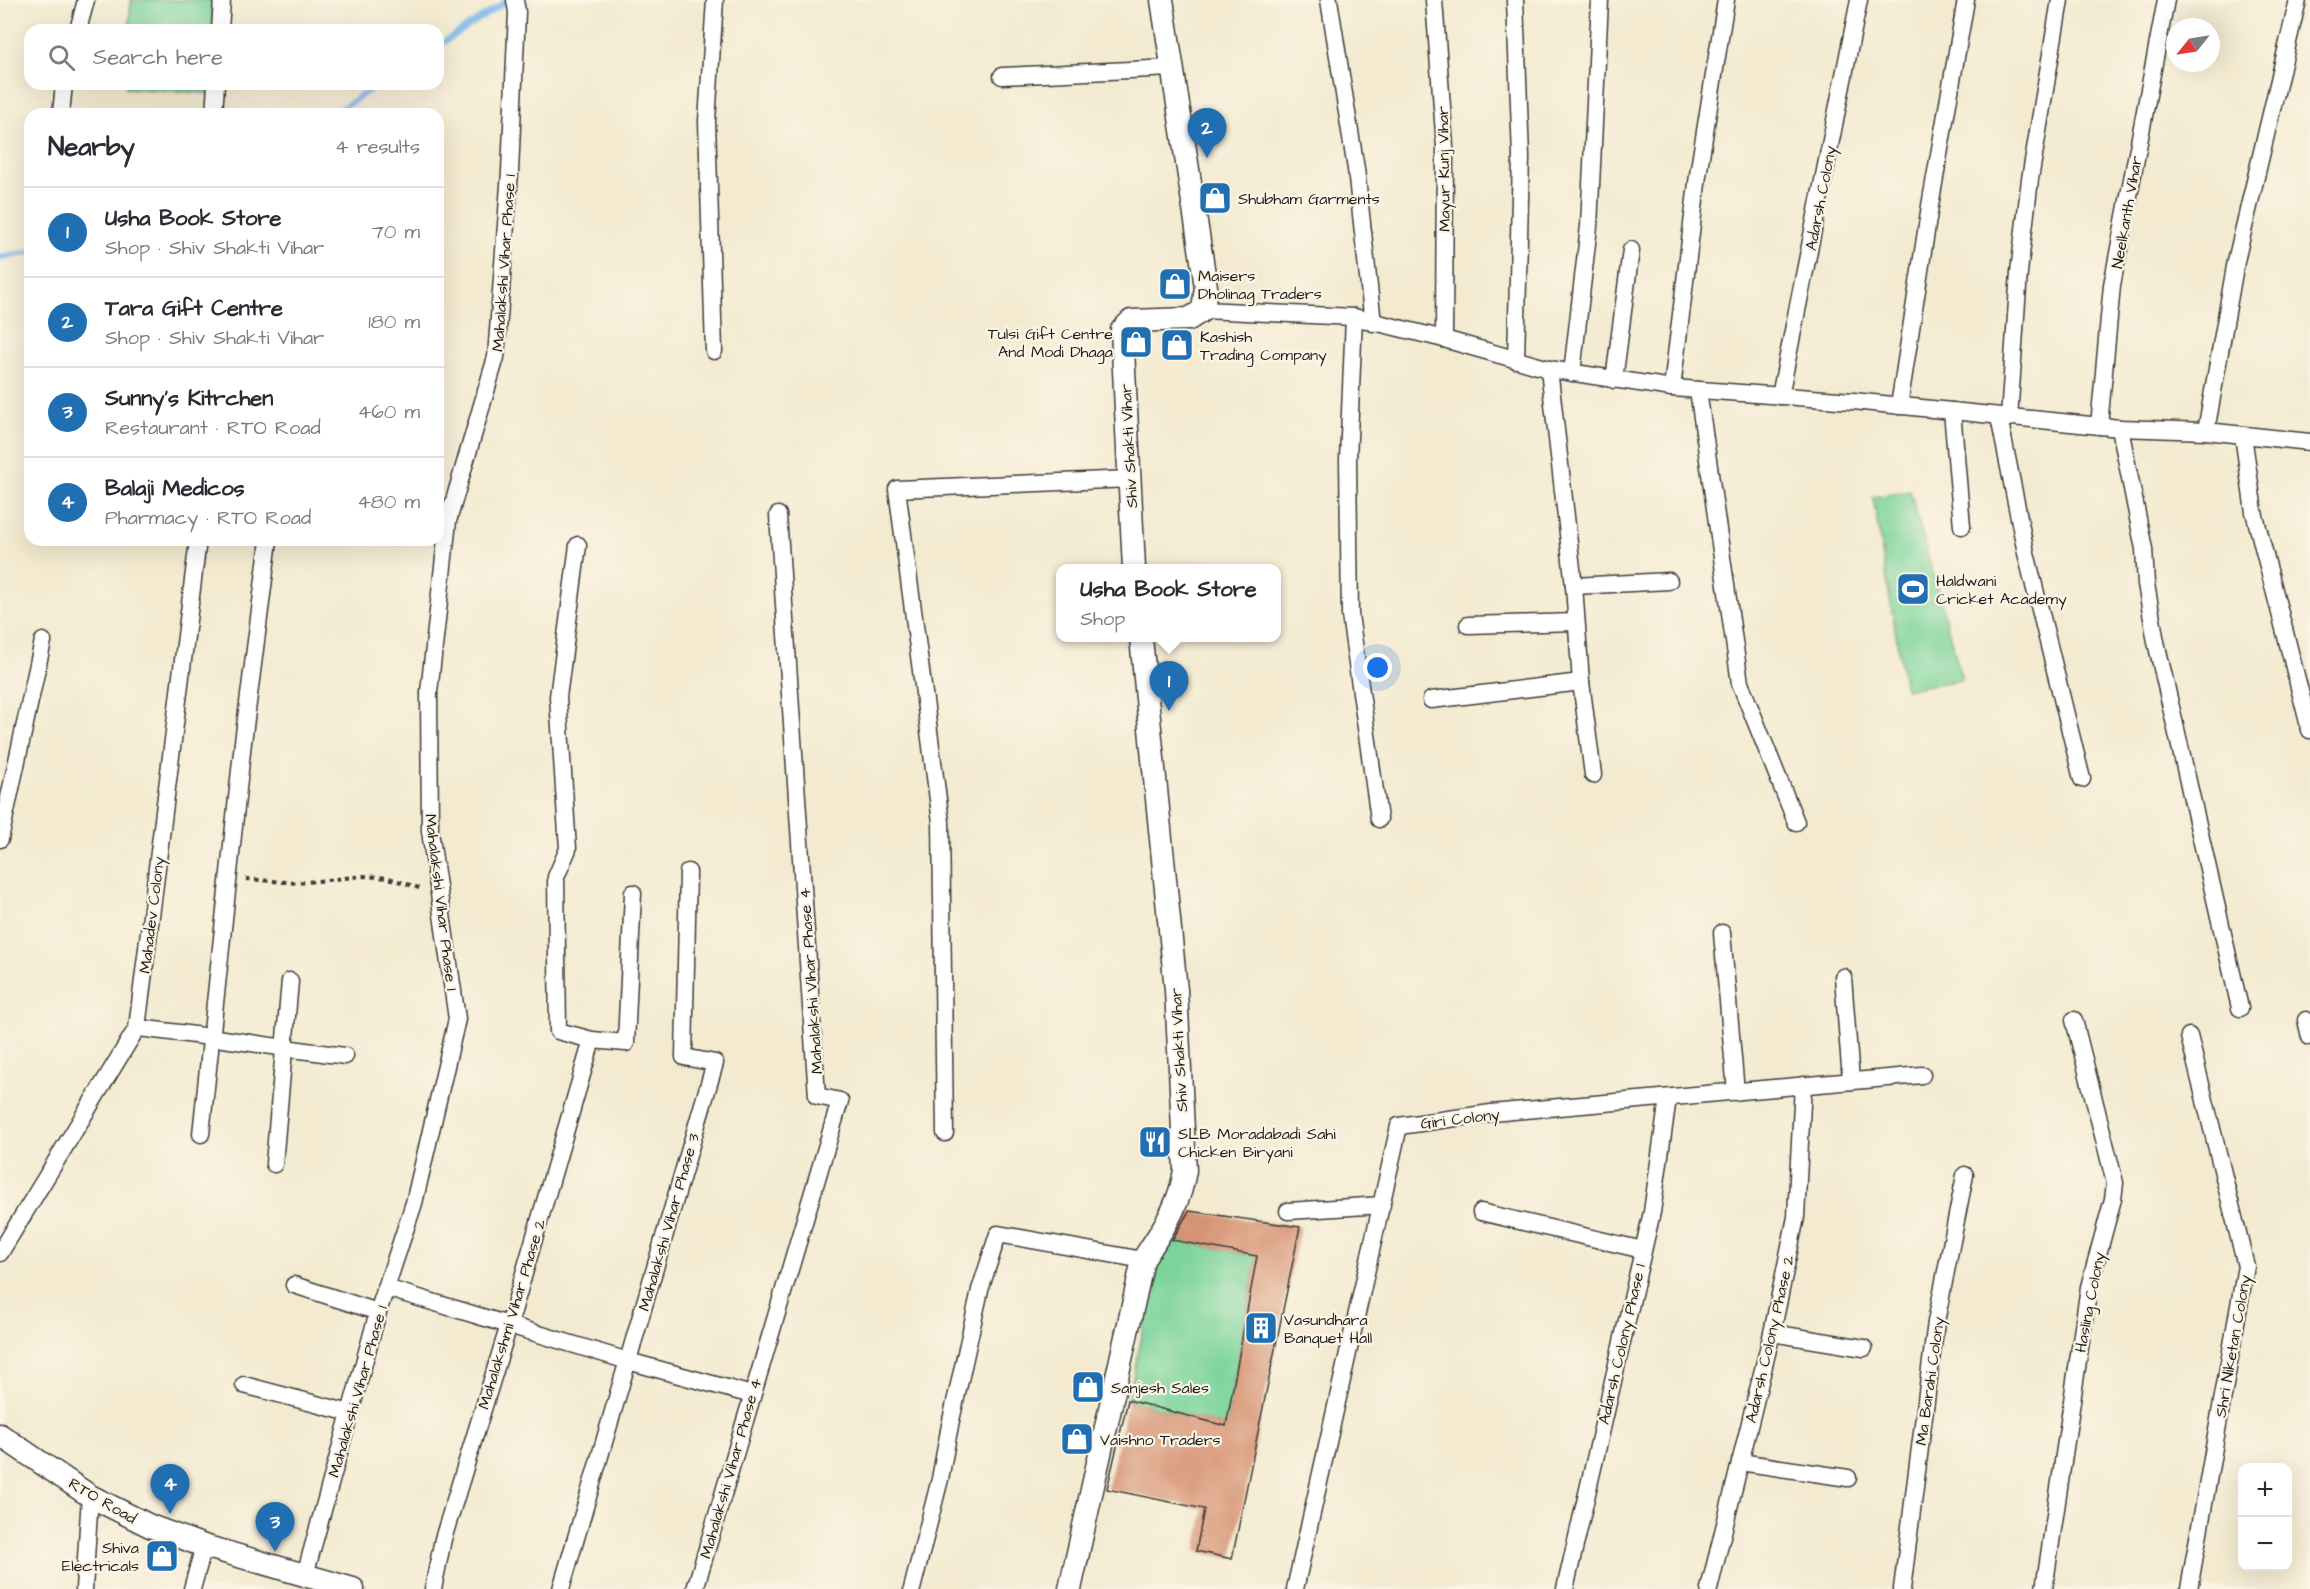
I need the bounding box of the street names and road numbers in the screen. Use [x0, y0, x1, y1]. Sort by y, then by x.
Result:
street label: Mayur Kunj Vihar [1432, 106, 1457, 232]
street label: Adarsh Colony [1800, 144, 1843, 253]
street label: Neelkanth Vihar [2106, 154, 2148, 270]
street label: Mahalakshi Vihar Phase 1 [487, 174, 521, 353]
street label: Shiv Shakti Vihar [1115, 383, 1143, 509]
street label: Mahalakshi Vihar Phase 1 [419, 813, 463, 992]
street label: Mahadev Colony [134, 855, 171, 975]
street label: Mahalakshi Vihar Phase 4 [794, 887, 828, 1075]
street label: Shiv Shakti Vihar [1165, 987, 1193, 1113]
street label: Giri Colony [1419, 1103, 1501, 1136]
street label: Mahalakshi Vihar Phase 3 [633, 1131, 705, 1314]
street label: Mahalakshmi Vihar Phase 2 [473, 1217, 551, 1412]
street label: Hasling Colony [2069, 1250, 2112, 1355]
street label: Adarsh Colony Phase 2 [1740, 1253, 1801, 1425]
street label: Adarsh Colony Phase 1 [1593, 1262, 1652, 1427]
street label: Shri Niketan Colony [2210, 1273, 2257, 1419]
street label: Mahalakshi Vihar Phase 1 [323, 1303, 393, 1480]
street label: Ma Barahi Colony [1910, 1315, 1951, 1447]
street label: Mahalakshi Vihar Phase 4 [695, 1375, 767, 1561]
street label: RTO Road [64, 1473, 141, 1529]

